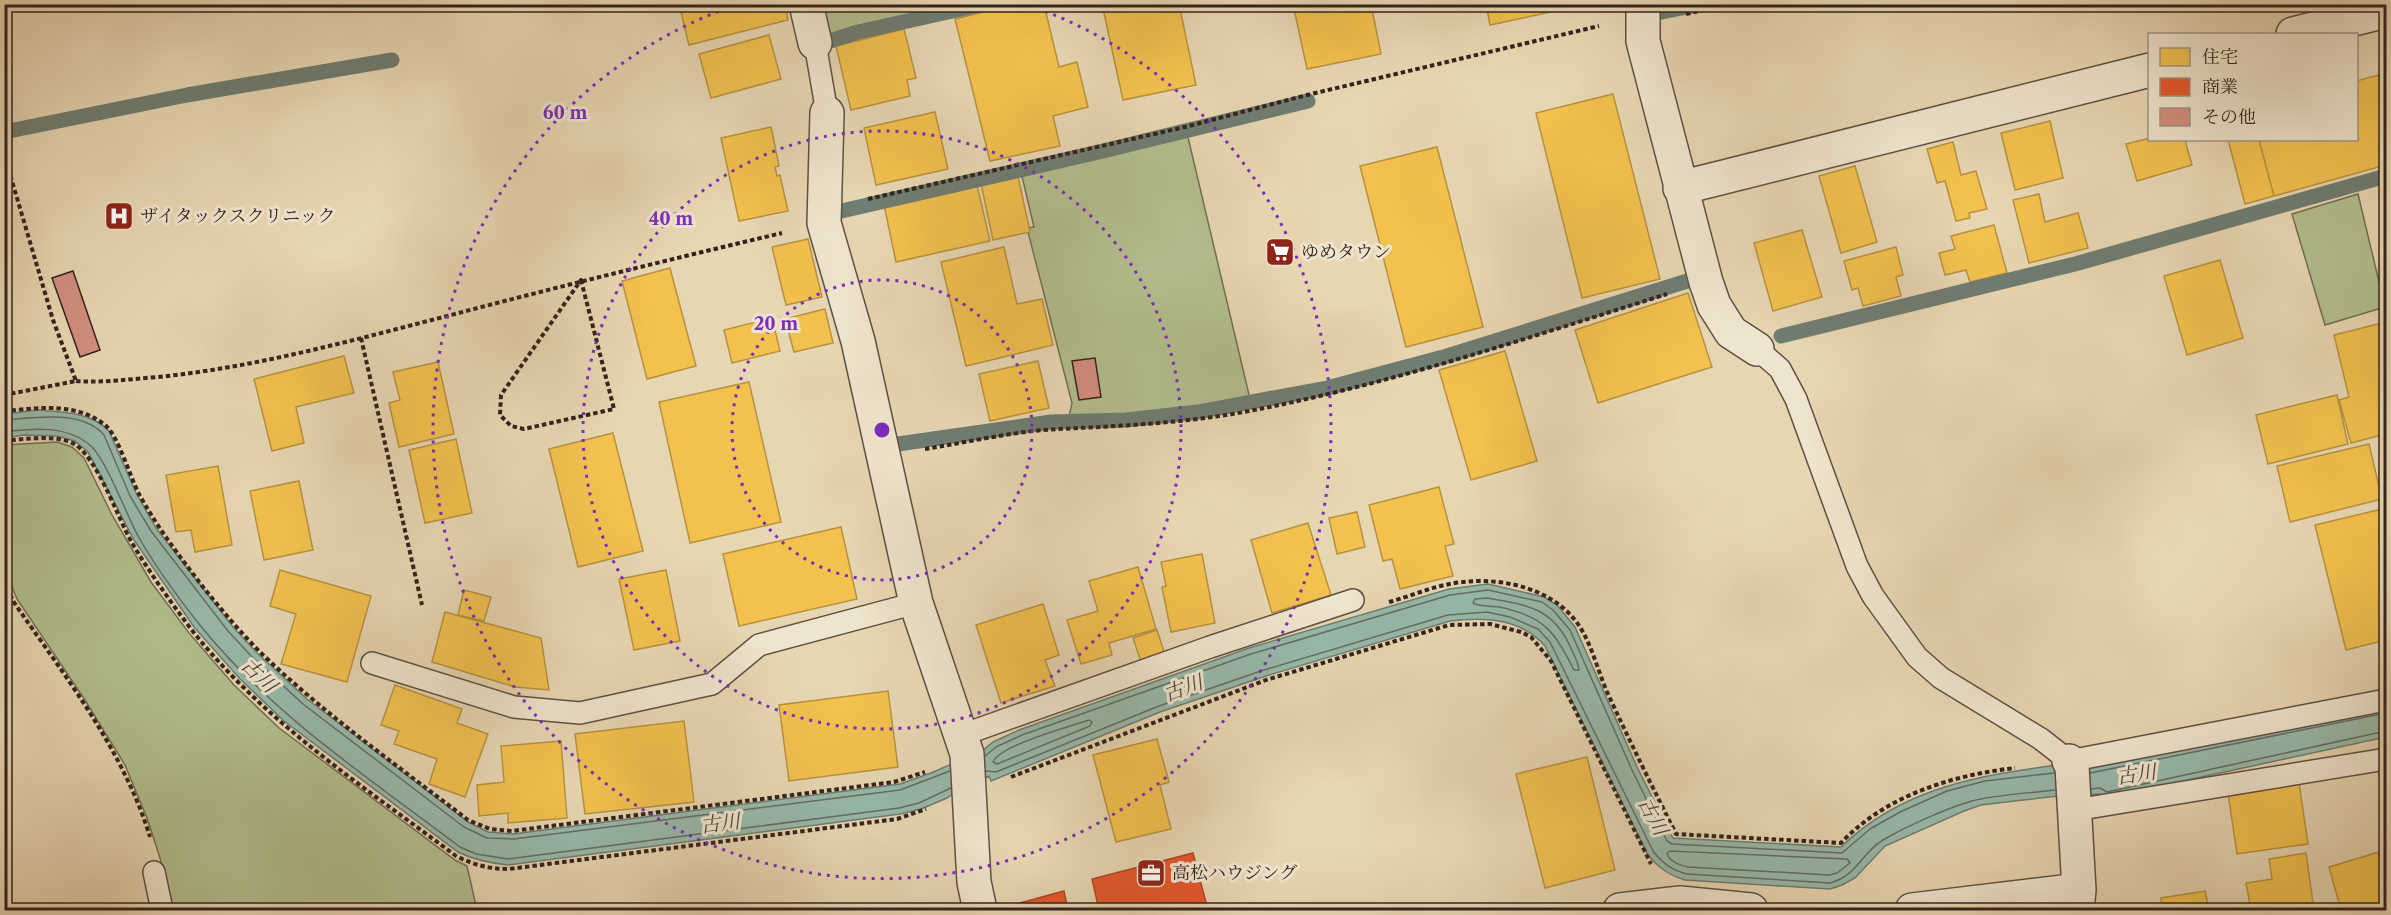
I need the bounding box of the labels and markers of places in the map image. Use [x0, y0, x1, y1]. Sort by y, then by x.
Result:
hospital icon: ザイタックスクリニック [103, 200, 135, 232]
place label: ザイタックスクリニック [140, 205, 335, 227]
supermarket icon: ゆめタウン [1264, 236, 1296, 268]
place label: ゆめタウン [1301, 241, 1391, 263]
centre of rings [872, 420, 892, 440]
office icon: 高松ハウジング [1135, 857, 1167, 889]
place label: 高松ハウジング [1172, 862, 1297, 884]

